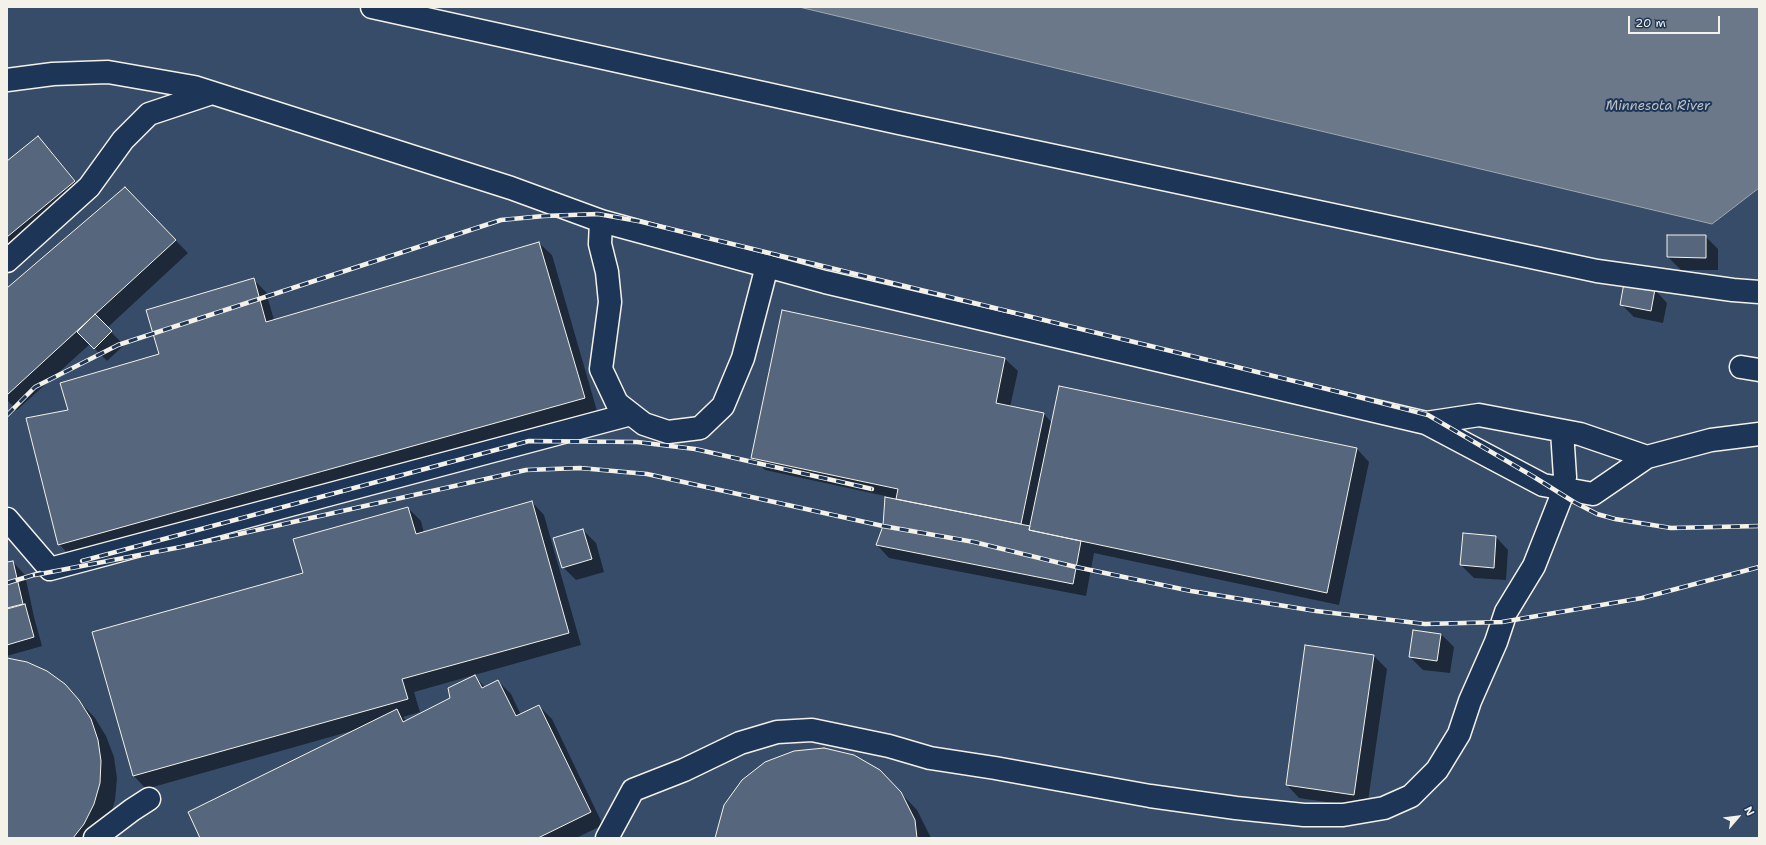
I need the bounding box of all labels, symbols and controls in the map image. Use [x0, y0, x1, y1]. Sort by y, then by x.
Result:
scale bar [1630, 8, 1722, 34]
text: 20 m [1635, 15, 1666, 31]
water label: Minnesota River [1606, 99, 1710, 115]
north arrow [1718, 797, 1758, 837]
text: N [1740, 804, 1758, 819]

